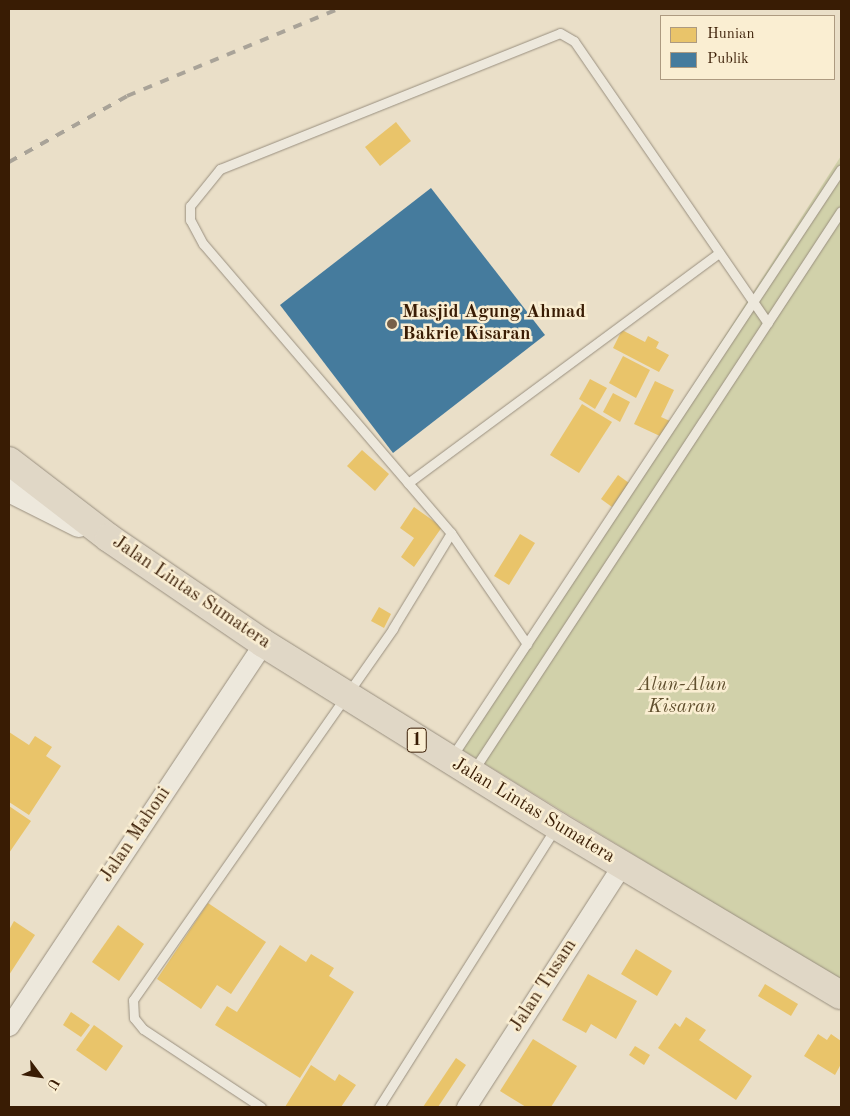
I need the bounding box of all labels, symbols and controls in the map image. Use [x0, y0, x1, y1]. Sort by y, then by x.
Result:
legend [660, 15, 835, 80]
text: Hunian [707, 27, 755, 42]
text: Publik [707, 52, 749, 67]
place label: Masjid Agung Ahmad Bakrie Kisaran [402, 302, 586, 346]
marker: Masjid Agung Ahmad Bakrie Kisaran [386, 318, 398, 330]
street label: Jalan Lintas Sumatera [107, 531, 275, 655]
park label: Alun-Alun Kisaran [637, 675, 727, 719]
road number: 1 [406, 724, 428, 756]
street label: Jalan Lintas Sumatera [447, 753, 619, 869]
street label: Jalan Mahoni [96, 783, 176, 887]
street label: Jalan Tusam [506, 935, 582, 1037]
north arrow [15, 1051, 65, 1101]
text: U [44, 1075, 62, 1092]

